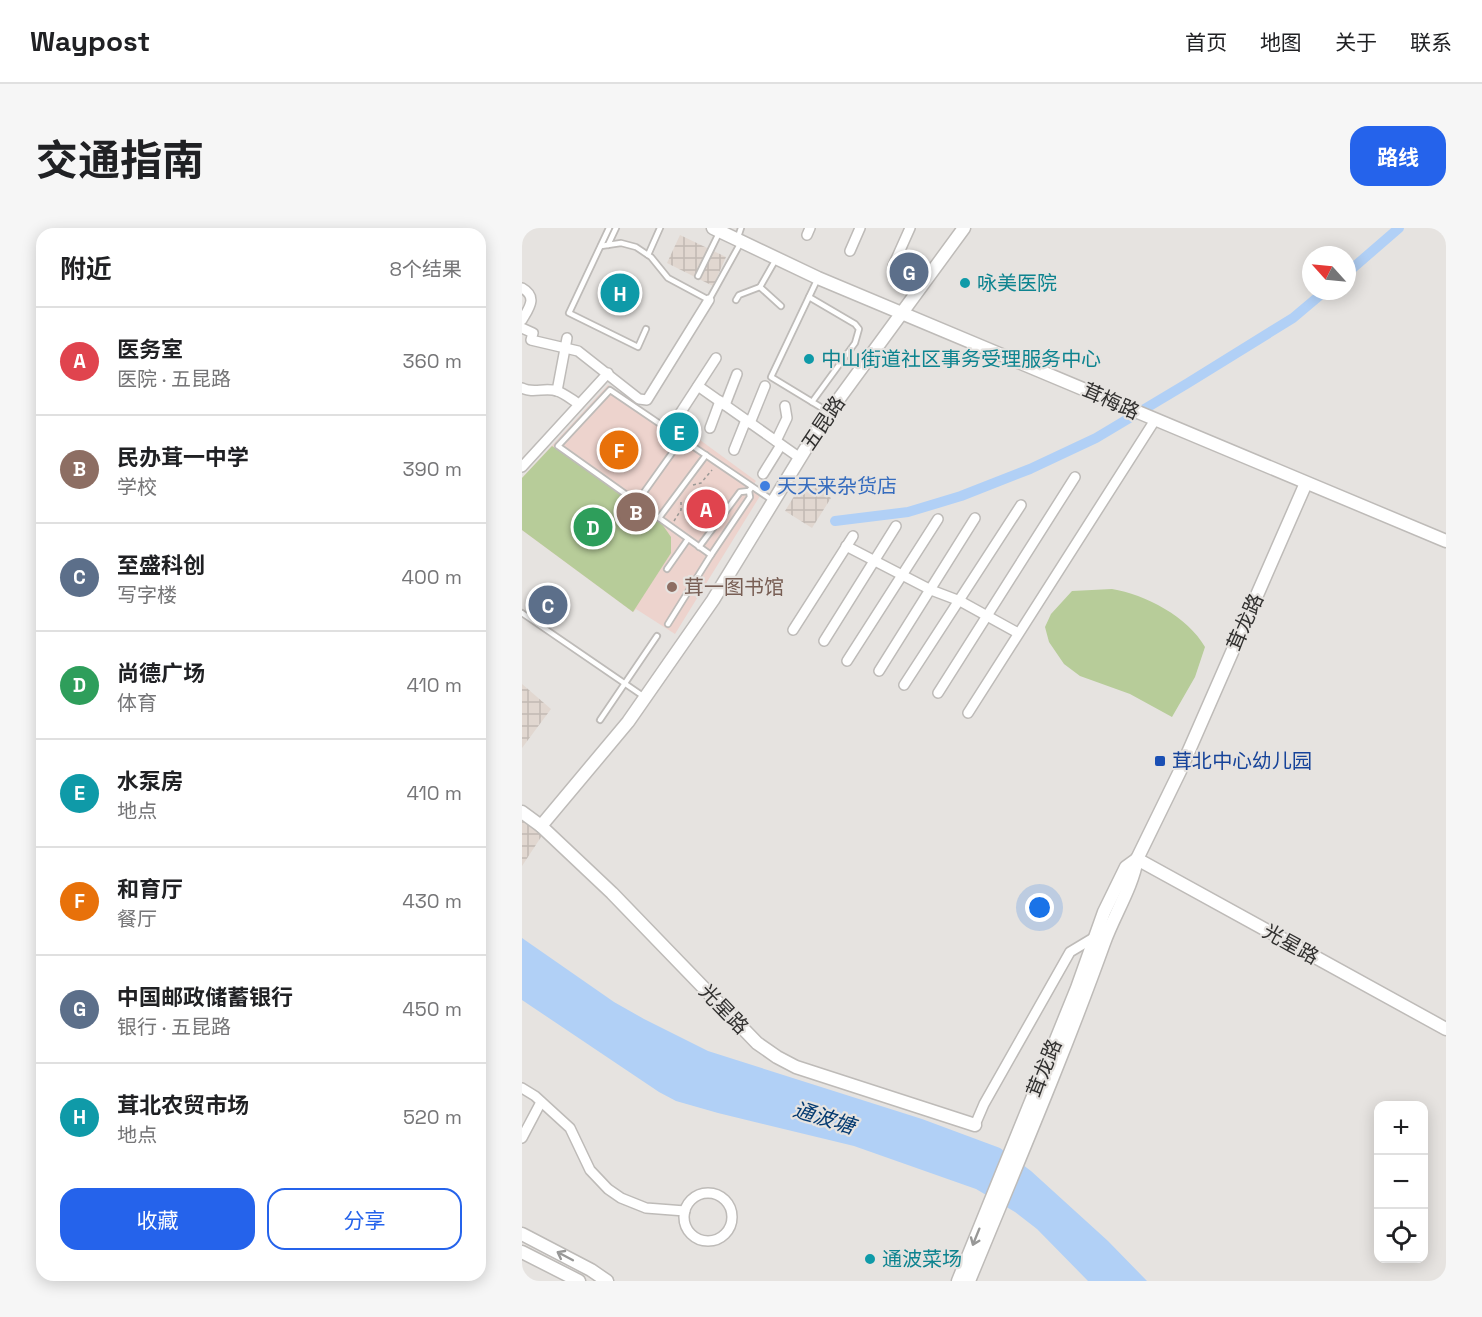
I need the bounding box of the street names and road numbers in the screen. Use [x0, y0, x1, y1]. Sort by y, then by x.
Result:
street label: 茸梅路 [1078, 377, 1144, 425]
street label: 五昆路 [795, 391, 851, 455]
street label: 茸龙路 [1221, 589, 1269, 655]
street label: 光星路 [1258, 918, 1324, 970]
street label: 光星路 [694, 978, 754, 1040]
street label: 茸龙路 [1021, 1035, 1067, 1101]

